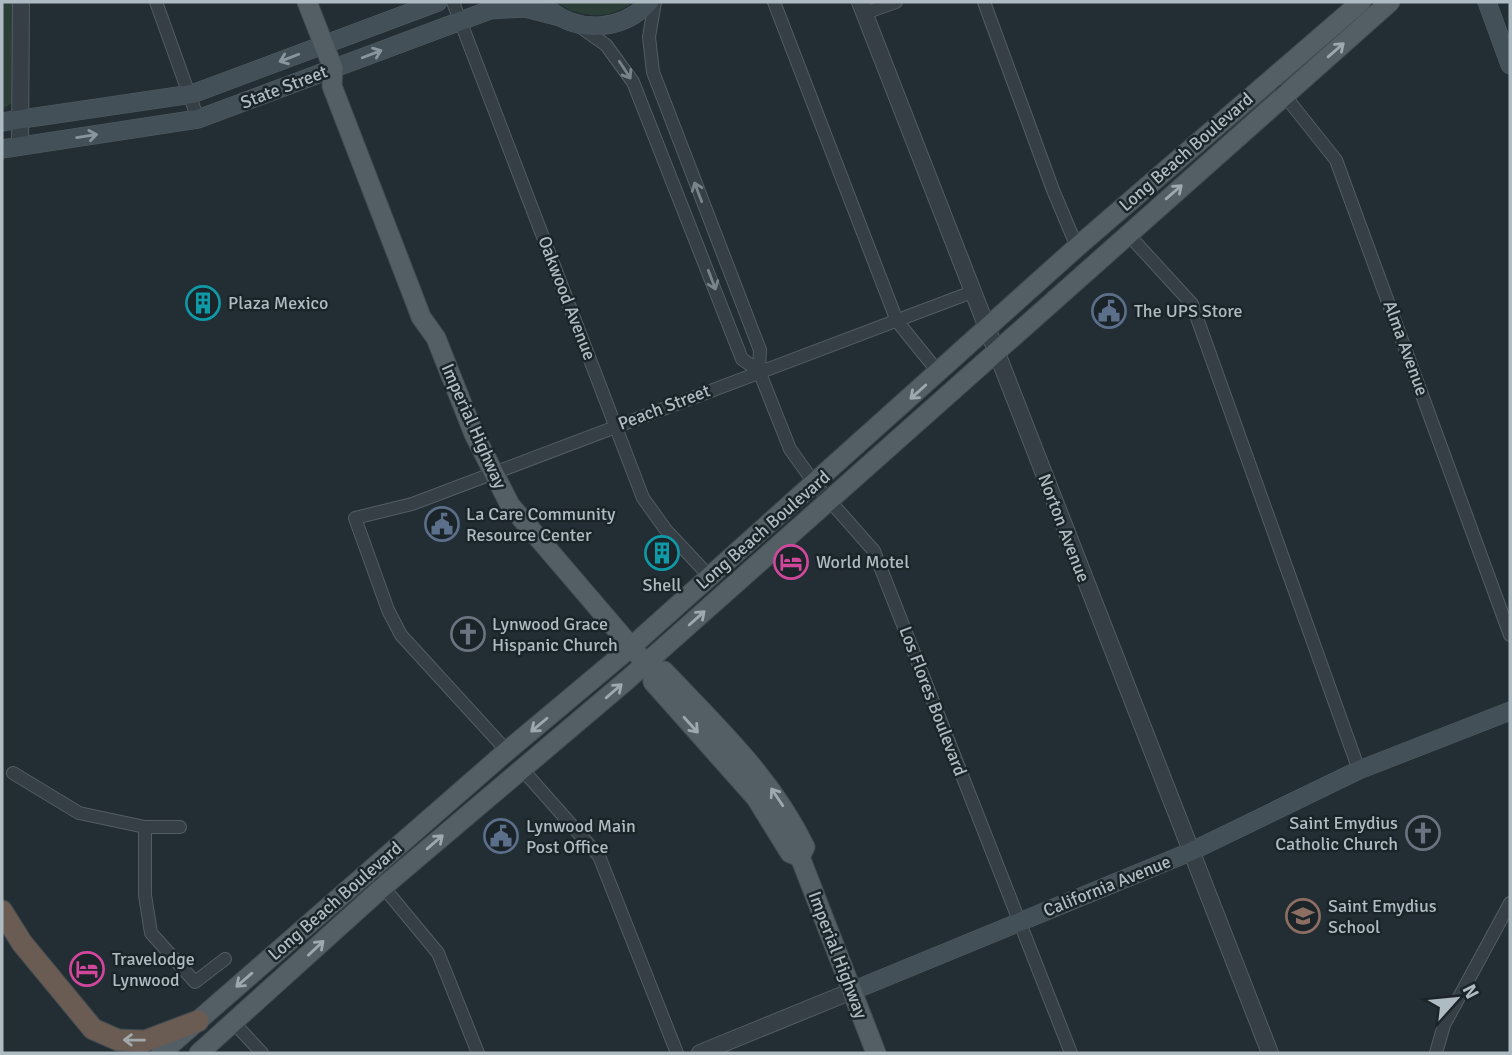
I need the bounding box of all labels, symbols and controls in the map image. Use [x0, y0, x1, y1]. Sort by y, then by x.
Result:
one-way arrow [1326, 42, 1344, 58]
one-way arrow [361, 46, 383, 59]
one-way arrow [278, 52, 300, 65]
street label: State Street [237, 60, 331, 114]
one-way arrow [618, 60, 633, 79]
street label: Long Beach Boulevard [1115, 88, 1257, 216]
one-way arrow [75, 129, 98, 142]
one-way arrow [691, 182, 704, 204]
one-way arrow [1164, 184, 1182, 200]
street label: Oakwood Avenue [533, 233, 601, 363]
one-way arrow [707, 268, 719, 290]
building icon: Plaza Mexico [184, 284, 222, 322]
place label: Plaza Mexico [228, 292, 328, 314]
public building icon: The UPS Store [1090, 292, 1128, 330]
street label: Alma Avenue [1379, 297, 1433, 399]
place label: The UPS Store [1134, 300, 1243, 322]
street label: Imperial Highway [437, 360, 512, 492]
street label: Peach Street [615, 379, 713, 435]
one-way arrow [909, 384, 927, 400]
street label: Long Beach Boulevard [692, 466, 834, 594]
street label: Norton Avenue [1033, 471, 1095, 585]
place label: La Care Community Resource Center [466, 503, 616, 546]
public building icon: La Care Community Resource Center [423, 505, 461, 543]
building icon: Shell [643, 534, 681, 572]
hotel icon: World Motel [772, 543, 810, 581]
place label: World Motel [816, 551, 909, 573]
place label: Shell [642, 574, 682, 596]
one-way arrow [687, 610, 705, 626]
place label: Lynwood Grace Hispanic Church [492, 613, 618, 656]
church icon: Lynwood Grace Hispanic Church [449, 615, 487, 653]
street label: Los Flores Boulevard [894, 623, 972, 779]
one-way arrow [605, 684, 623, 700]
one-way arrow [683, 715, 699, 733]
one-way arrow [530, 717, 548, 732]
one-way arrow [770, 787, 784, 807]
place label: Saint Emydius Catholic Church [1275, 812, 1398, 855]
church icon: Saint Emydius Catholic Church [1404, 814, 1442, 852]
place label: Lynwood Main Post Office [526, 815, 636, 858]
public building icon: Lynwood Main Post Office [482, 817, 520, 855]
one-way arrow [426, 834, 444, 850]
street label: Long Beach Boulevard [264, 837, 406, 965]
street label: California Avenue [1040, 850, 1174, 922]
street label: Imperial Highway [804, 888, 873, 1022]
place label: Saint Emydius School [1328, 895, 1437, 938]
school or university icon: Saint Emydius School [1284, 897, 1322, 935]
one-way arrow [307, 940, 325, 956]
place label: Travelodge Lynwood [112, 948, 195, 991]
hotel icon: Travelodge Lynwood [68, 950, 106, 988]
north arrow [1421, 964, 1491, 1034]
one-way arrow [236, 972, 254, 988]
text: N [1457, 980, 1484, 1003]
one-way arrow [122, 1033, 145, 1047]

